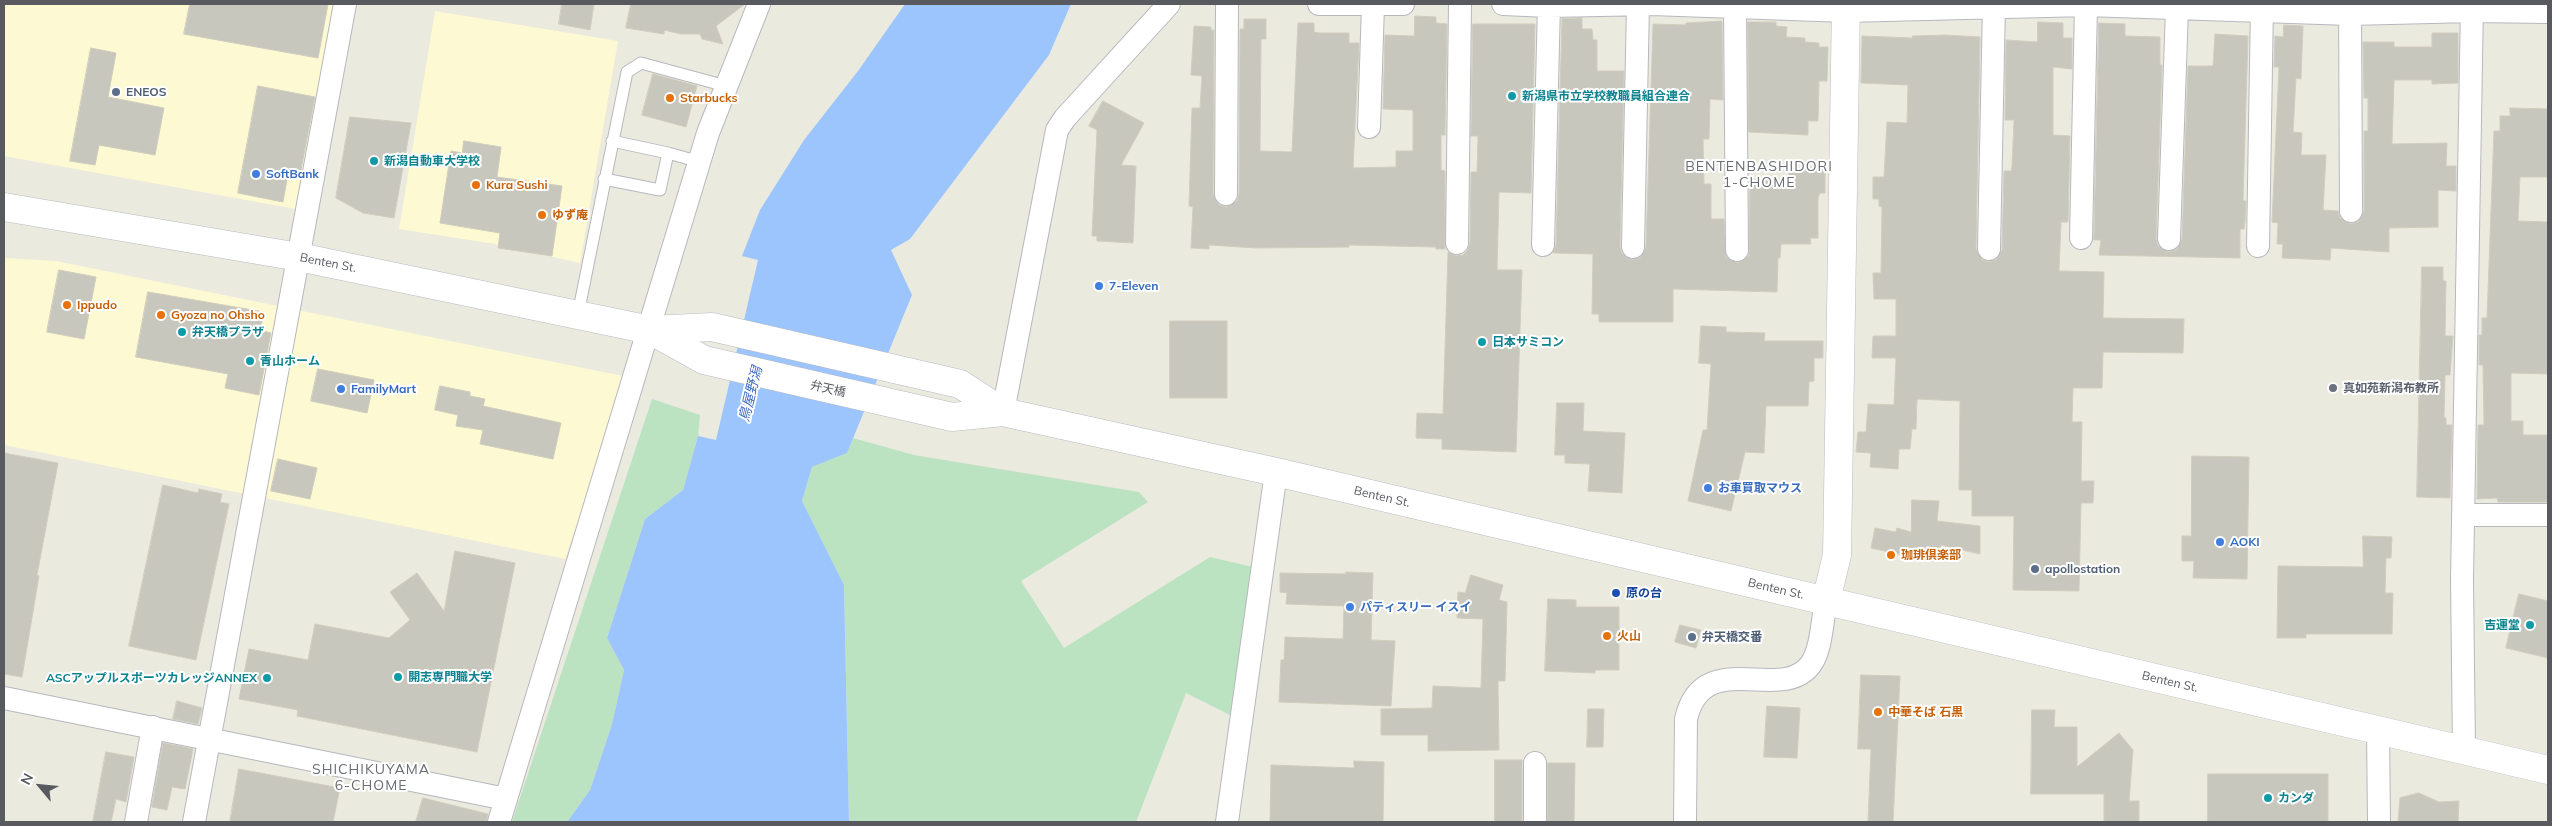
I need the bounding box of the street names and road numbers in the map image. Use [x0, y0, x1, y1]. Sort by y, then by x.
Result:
street label: Benten St. [299, 250, 357, 276]
street label: 弁天橋 [809, 378, 847, 400]
street label: Benten St. [1353, 484, 1411, 510]
street label: Benten St. [1747, 576, 1805, 602]
street label: Benten St. [2141, 669, 2199, 695]

